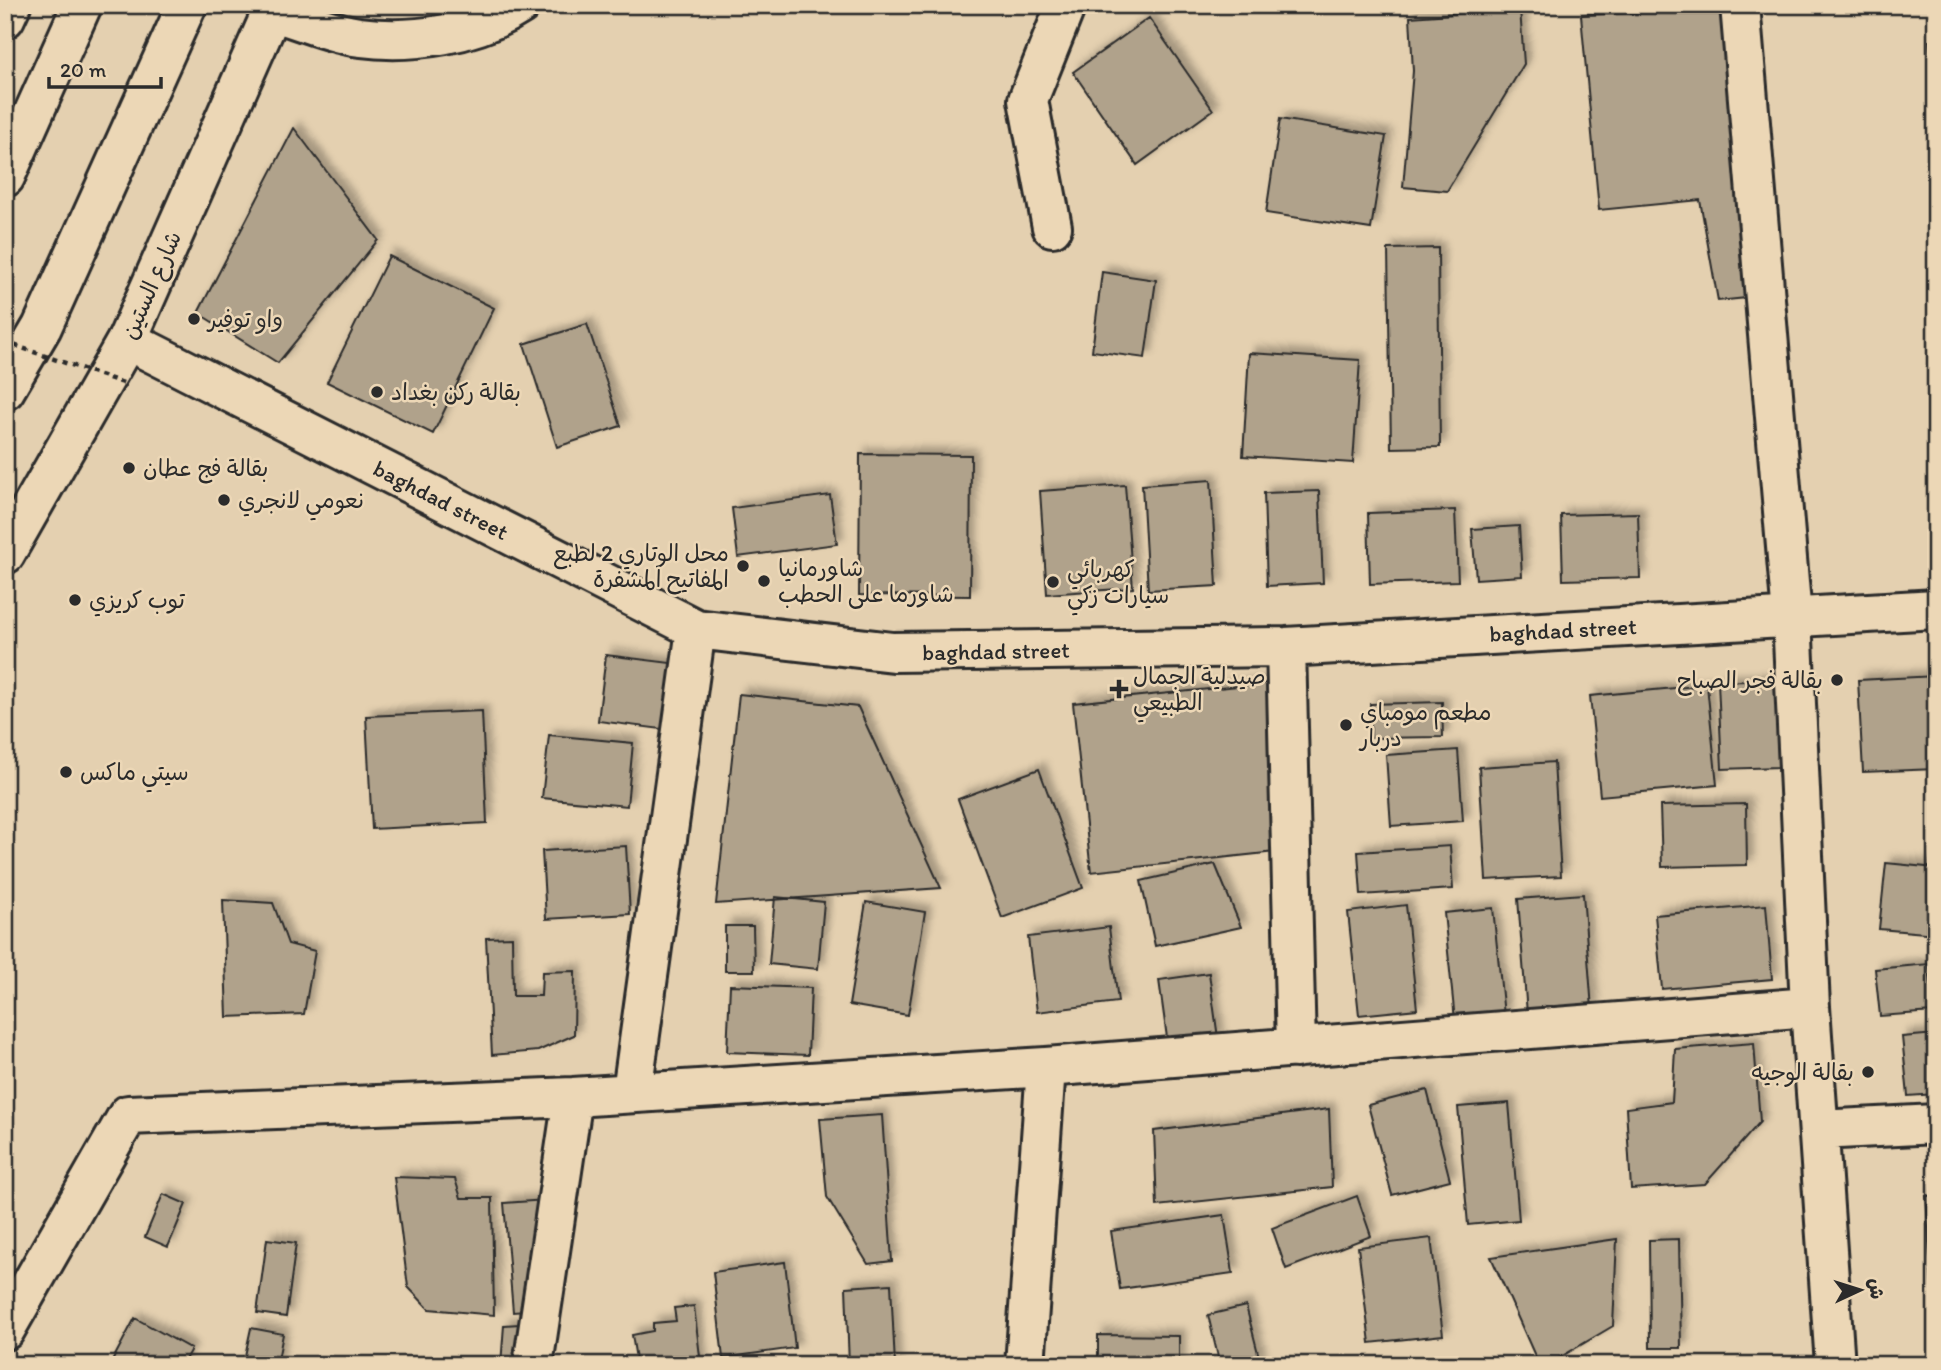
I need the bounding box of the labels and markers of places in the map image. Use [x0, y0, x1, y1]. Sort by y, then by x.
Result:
place label: واو توفير [206, 305, 283, 334]
marker: واو توفير [186, 311, 202, 327]
place label: بقالة ركن بغداد [391, 378, 521, 406]
marker: بقالة ركن بغداد [369, 384, 385, 400]
place label: بقالة فج عطان [143, 454, 268, 484]
marker: بقالة فج عطان [121, 460, 137, 476]
place label: نعومي لانجري [238, 486, 365, 521]
marker: نعومي لانجري [216, 492, 232, 508]
place label: محل الوتاري 2 لطبع المفاتيح المشفرة [553, 539, 729, 595]
place label: شاورمانيا شاورما على الحطب [778, 554, 954, 609]
place label: كهربائي سيارات زكي [1067, 555, 1169, 616]
marker: محل الوتاري 2 لطبع المفاتيح المشفرة [735, 558, 751, 574]
marker: شاورمانيا شاورما على الحطب [756, 573, 772, 589]
marker: كهربائي سيارات زكي [1045, 574, 1061, 590]
place label: توب كريزي [89, 586, 185, 617]
marker: توب كريزي [67, 592, 83, 608]
place label: صيدلية الجمال الطبيعي [1133, 662, 1266, 723]
place label: بقالة فجر الصباح [1677, 666, 1823, 696]
marker: بقالة فجر الصباح [1829, 672, 1845, 688]
marker: صيدلية الجمال الطبيعي [1111, 681, 1127, 697]
place label: مطعم مومباي دربار [1358, 698, 1492, 752]
marker: مطعم مومباي دربار [1338, 717, 1354, 733]
place label: سيتي ماكس [80, 758, 189, 793]
marker: سيتي ماكس [58, 764, 74, 780]
place label: بقالة الوجيه [1751, 1058, 1854, 1087]
marker: بقالة الوجيه [1860, 1064, 1876, 1080]

